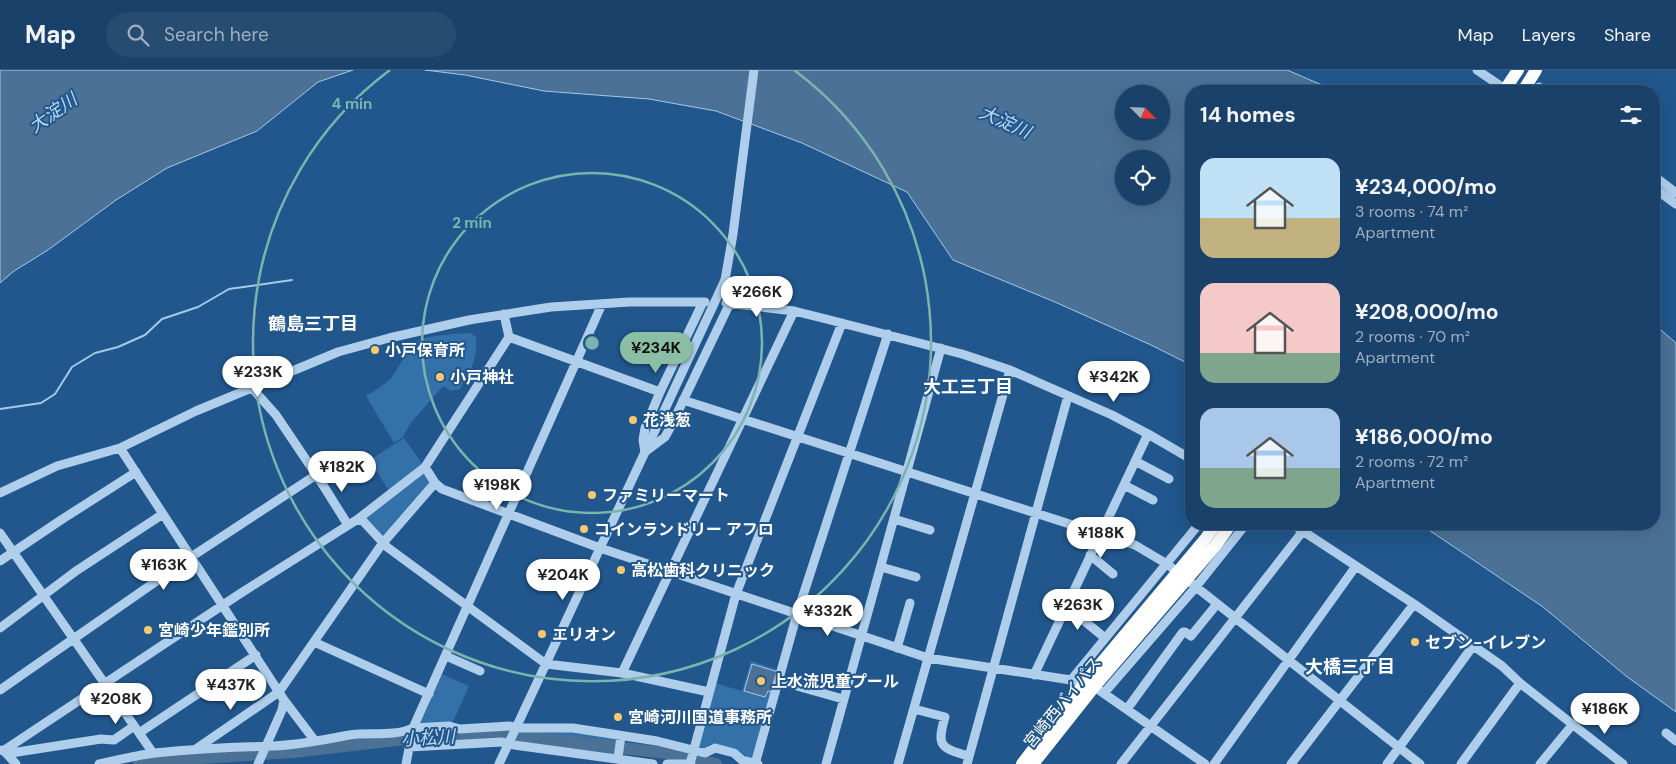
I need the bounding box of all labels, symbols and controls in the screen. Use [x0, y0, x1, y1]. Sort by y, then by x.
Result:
search box [106, 12, 456, 57]
text: Map [25, 19, 76, 50]
icon: search [124, 21, 152, 49]
text: Search here [164, 22, 269, 47]
text: Map [1458, 23, 1494, 47]
text: Layers [1522, 23, 1576, 47]
text: Share [1604, 23, 1651, 47]
north arrow [1115, 85, 1170, 140]
map controls [1115, 85, 1170, 205]
water label: 大淀川 [24, 87, 84, 138]
text: 4 min [332, 94, 372, 114]
water label: 大淀川 [975, 100, 1036, 145]
text: 14 homes [1200, 101, 1296, 129]
icon: filters [1617, 101, 1645, 129]
button: locate [1115, 150, 1170, 205]
text: ¥234,000/mo [1355, 173, 1497, 201]
icon: home [1240, 178, 1300, 238]
text: 3 rooms · 74 m² [1355, 201, 1468, 222]
text: 2 min [452, 213, 492, 233]
text: Apartment [1355, 222, 1435, 243]
pin: ¥266K [722, 276, 792, 318]
text: ¥266K [732, 281, 782, 302]
text: ¥208,000/mo [1355, 298, 1499, 326]
icon: home [1240, 303, 1300, 363]
district label: 鶴島三丁目 [268, 312, 358, 336]
text: 2 rooms · 70 m² [1355, 326, 1470, 347]
pin: ¥234K [621, 332, 691, 374]
centre of rings [583, 334, 601, 352]
text: ¥234K [631, 337, 681, 358]
place label: 小戸保育所 [385, 340, 465, 361]
marker: 小戸保育所 [369, 344, 381, 356]
text: Apartment [1355, 347, 1435, 368]
pin: ¥233K [223, 356, 293, 398]
pin: ¥342K [1079, 360, 1149, 403]
text: ¥233K [233, 361, 283, 382]
text: ¥342K [1089, 366, 1139, 387]
place label: 小戸神社 [450, 367, 514, 388]
marker: 小戸神社 [434, 371, 446, 383]
district label: 大工三丁目 [923, 375, 1013, 399]
place label: 花浅葱 [643, 410, 691, 431]
marker: 花浅葱 [627, 414, 639, 426]
text: ¥186,000/mo [1355, 423, 1493, 451]
icon: home [1240, 428, 1300, 488]
pin: ¥182K [307, 450, 377, 493]
text: 2 rooms · 72 m² [1355, 451, 1468, 472]
text: ¥182K [319, 456, 365, 477]
pin: ¥198K [462, 468, 532, 511]
text: Apartment [1355, 472, 1435, 493]
text: ¥198K [474, 474, 520, 495]
place label: ファミリーマート [602, 485, 730, 506]
marker: ファミリーマート [586, 489, 598, 501]
pin: ¥188K [1066, 516, 1136, 559]
place label: コインランドリー アフロ [594, 519, 774, 540]
text: ¥188K [1078, 522, 1124, 543]
marker: コインランドリー アフロ [578, 523, 590, 535]
pin: ¥163K [129, 548, 199, 591]
text: ¥163K [141, 554, 187, 575]
pin: ¥204K [528, 558, 598, 601]
place label: 高松歯科クリニック [631, 560, 775, 581]
text: ¥204K [537, 564, 589, 585]
marker: 高松歯科クリニック [615, 564, 627, 576]
pin: ¥263K [1043, 588, 1113, 631]
pin: ¥332K [793, 594, 863, 637]
text: ¥263K [1053, 594, 1103, 615]
text: ¥332K [803, 600, 853, 621]
place label: 宮崎少年鑑別所 [158, 620, 270, 641]
marker: 宮崎少年鑑別所 [142, 624, 154, 636]
place label: エリオン [552, 624, 616, 645]
marker: エリオン [536, 628, 548, 640]
place label: セブン-イレブン [1425, 632, 1546, 653]
marker: セブン-イレブン [1409, 636, 1421, 648]
street label: 宮崎西バイパス [1019, 652, 1106, 752]
district label: 大橋三丁目 [1305, 655, 1395, 679]
pin: ¥437K [196, 668, 266, 711]
place label: 上水流児童プール [771, 671, 899, 692]
text: ¥437K [206, 674, 256, 695]
marker: 上水流児童プール [755, 675, 767, 687]
pin: ¥208K [81, 682, 151, 725]
text: ¥208K [90, 688, 142, 709]
pin: ¥186K [1570, 692, 1640, 735]
text: ¥186K [1582, 698, 1628, 719]
place label: 宮崎河川国道事務所 [628, 707, 772, 728]
marker: 宮崎河川国道事務所 [612, 711, 624, 723]
water label: 小松川 [400, 724, 458, 751]

